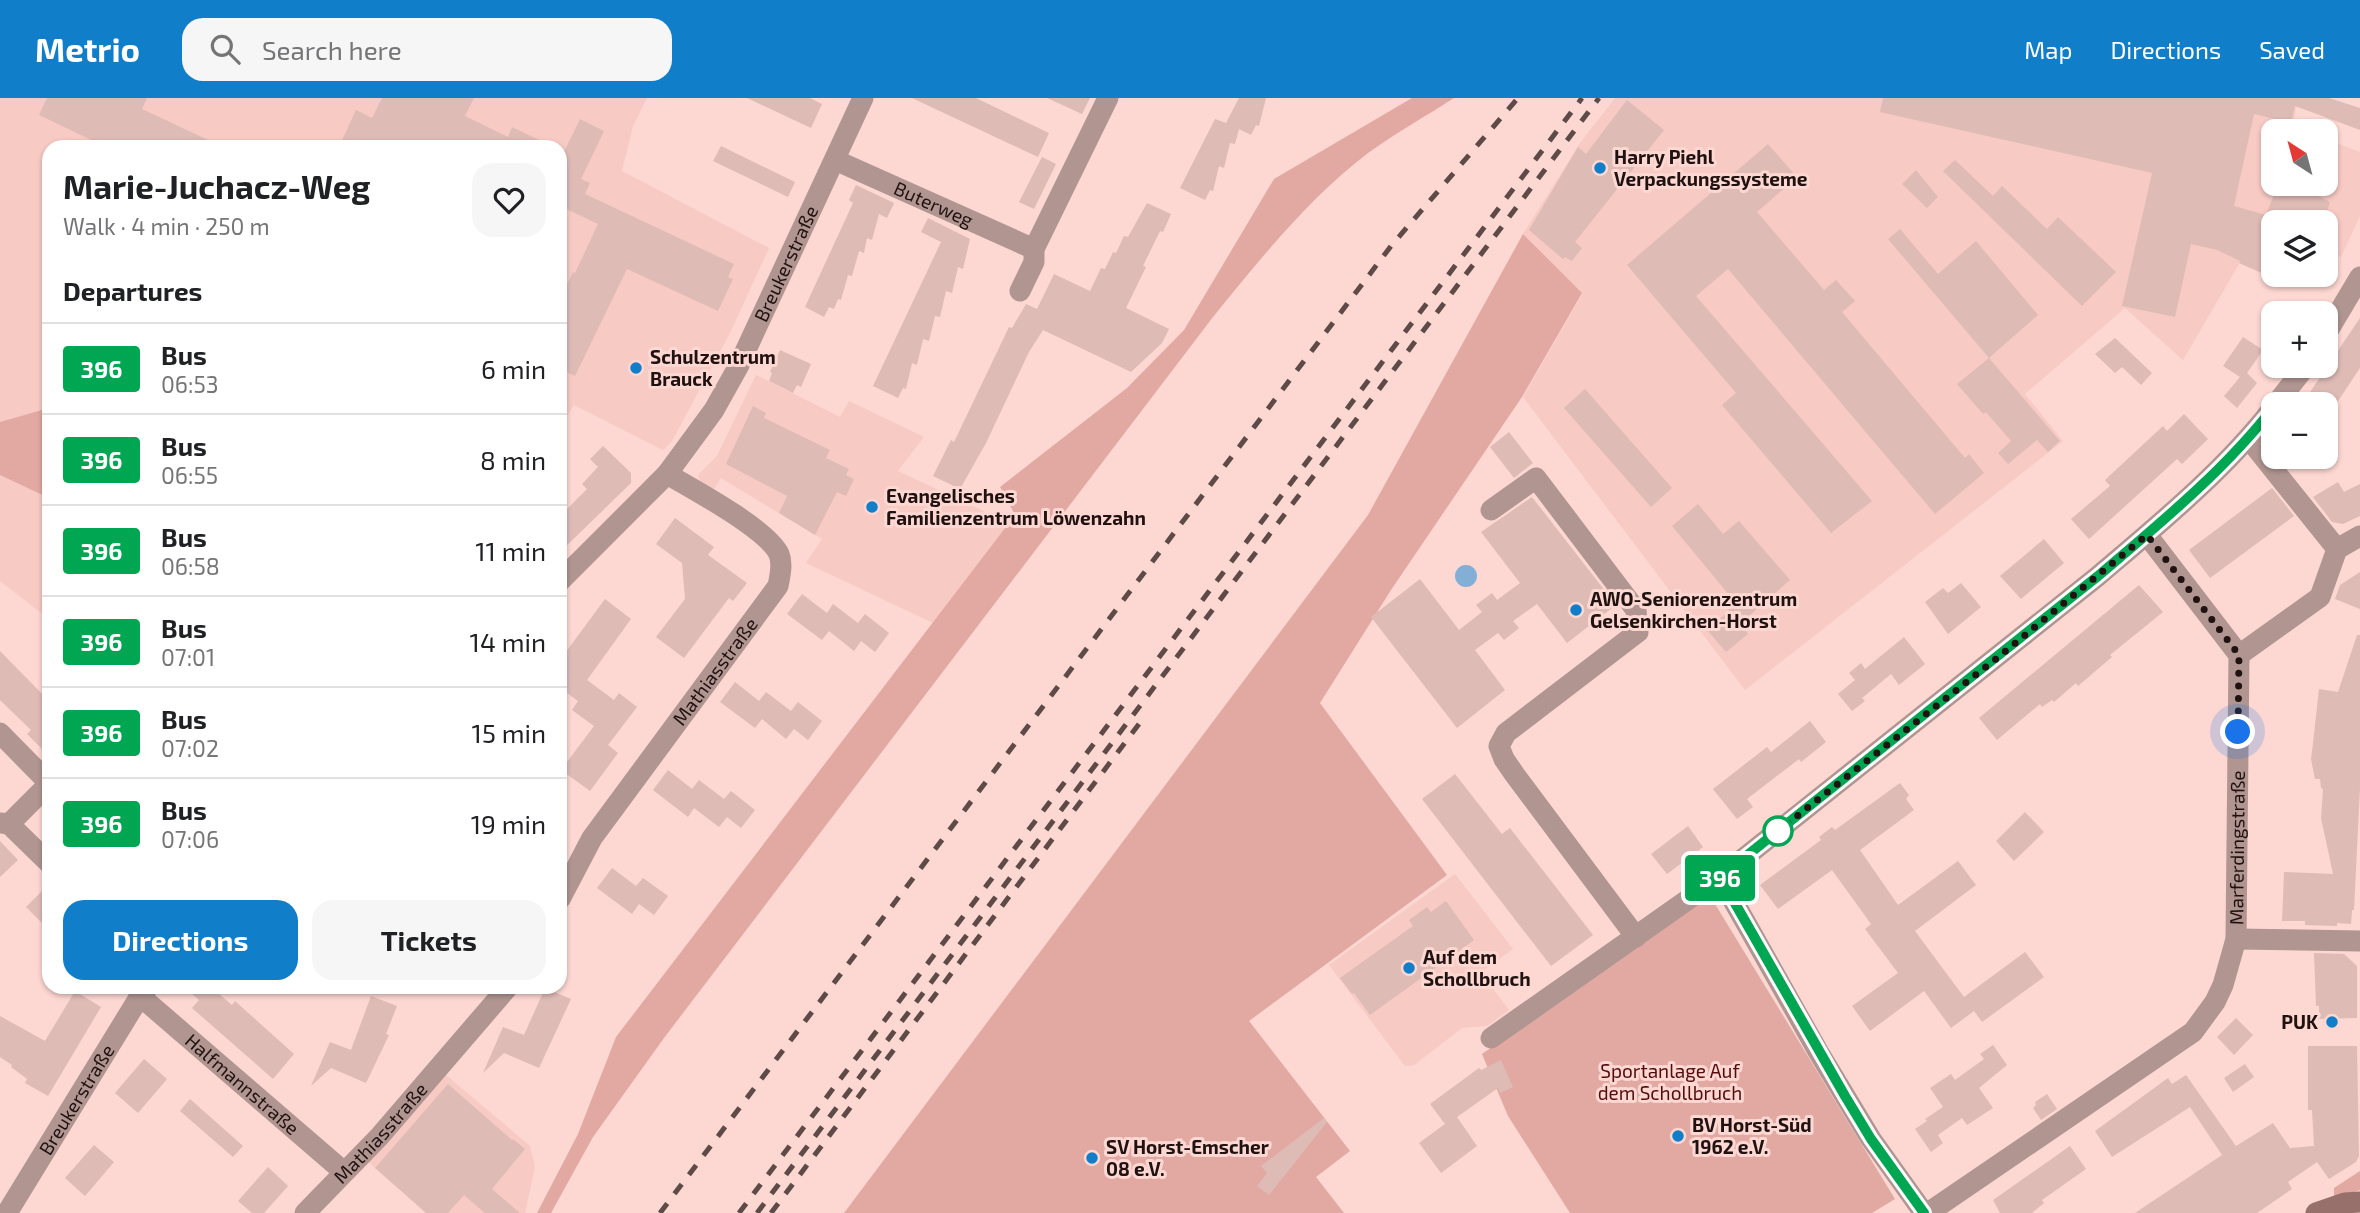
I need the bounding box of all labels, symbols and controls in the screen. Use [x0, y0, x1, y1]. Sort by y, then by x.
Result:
search box [182, 18, 672, 81]
text: Metrio [35, 29, 140, 69]
icon: search [206, 30, 244, 68]
text: Search here [262, 34, 402, 65]
text: Map [2024, 35, 2072, 64]
text: Directions [2110, 35, 2221, 64]
text: Saved [2259, 35, 2325, 64]
north arrow [2261, 119, 2338, 196]
map controls [2261, 119, 2338, 469]
place label: Harry Piehl Verpackungssysteme [1614, 145, 1808, 191]
marker: Harry Piehl Verpackungssysteme [1592, 160, 1608, 176]
button: heart [472, 163, 546, 237]
text: Marie-Juchacz-Weg [63, 166, 371, 206]
street label: Buterweg [891, 176, 977, 231]
street label: Breukerstraße [749, 202, 822, 325]
button: layers [2261, 210, 2338, 287]
text: Walk · 4 min · 250 m [63, 212, 270, 240]
text: Departures [63, 275, 202, 306]
button: + [2261, 301, 2338, 378]
text: Bus [161, 339, 207, 370]
place label: Schulzentrum Brauck [650, 345, 776, 390]
text: 6 min [481, 353, 546, 384]
text: 396 [81, 354, 122, 383]
marker: Schulzentrum Brauck [628, 360, 644, 376]
text: 06:53 [161, 370, 219, 398]
button: − [2261, 392, 2338, 469]
text: Bus [161, 430, 207, 461]
text: 8 min [480, 444, 546, 475]
text: 396 [81, 445, 122, 474]
text: 06:55 [161, 461, 218, 489]
place label: Evangelisches Familienzentrum Löwenzahn [886, 484, 1146, 529]
marker: Evangelisches Familienzentrum Löwenzahn [864, 499, 880, 515]
text: Bus [161, 521, 207, 552]
text: 11 min [475, 535, 546, 566]
text: 396 [81, 536, 122, 565]
text: 06:58 [161, 552, 220, 580]
place label: AWO-Seniorenzentrum Gelsenkirchen-Horst [1590, 587, 1797, 632]
marker: AWO-Seniorenzentrum Gelsenkirchen-Horst [1568, 602, 1584, 618]
text: Bus [161, 612, 207, 643]
street label: Mathiasstraße [667, 613, 762, 729]
text: 14 min [470, 626, 546, 657]
text: 396 [81, 627, 122, 656]
text: 07:01 [161, 643, 215, 671]
text: Bus [161, 703, 207, 734]
your location [2220, 714, 2255, 749]
text: 15 min [472, 717, 546, 748]
text: 396 [81, 718, 122, 747]
text: 07:02 [161, 734, 219, 762]
street label: Marferdingstraße [2224, 770, 2249, 925]
text: Bus [161, 794, 207, 825]
text: 19 min [471, 808, 546, 839]
text: 396 [81, 809, 122, 838]
unlabelled marker [1763, 816, 1793, 846]
text: 07:06 [161, 825, 219, 853]
line badge: 396 [1680, 855, 1760, 901]
text: 396 [1699, 863, 1741, 892]
button: Directions [63, 900, 298, 980]
button: Tickets [312, 900, 546, 980]
place label: Auf dem Schollbruch [1423, 945, 1531, 990]
marker: Auf dem Schollbruch [1401, 960, 1417, 976]
place label: PUK [2281, 1010, 2318, 1033]
marker: PUK [2324, 1014, 2340, 1030]
street label: Halfmannstraße [181, 1028, 304, 1139]
street label: Breukerstraße [33, 1040, 119, 1159]
park label: Sportanlage Auf dem Schollbruch [1598, 1059, 1742, 1104]
street label: Mathiasstraße [328, 1078, 432, 1188]
place label: BV Horst-Süd 1962 e.V. [1692, 1113, 1812, 1158]
marker: BV Horst-Süd 1962 e.V. [1670, 1128, 1686, 1144]
place label: SV Horst-Emscher 08 e.V. [1106, 1135, 1269, 1180]
marker: SV Horst-Emscher 08 e.V. [1084, 1150, 1100, 1166]

